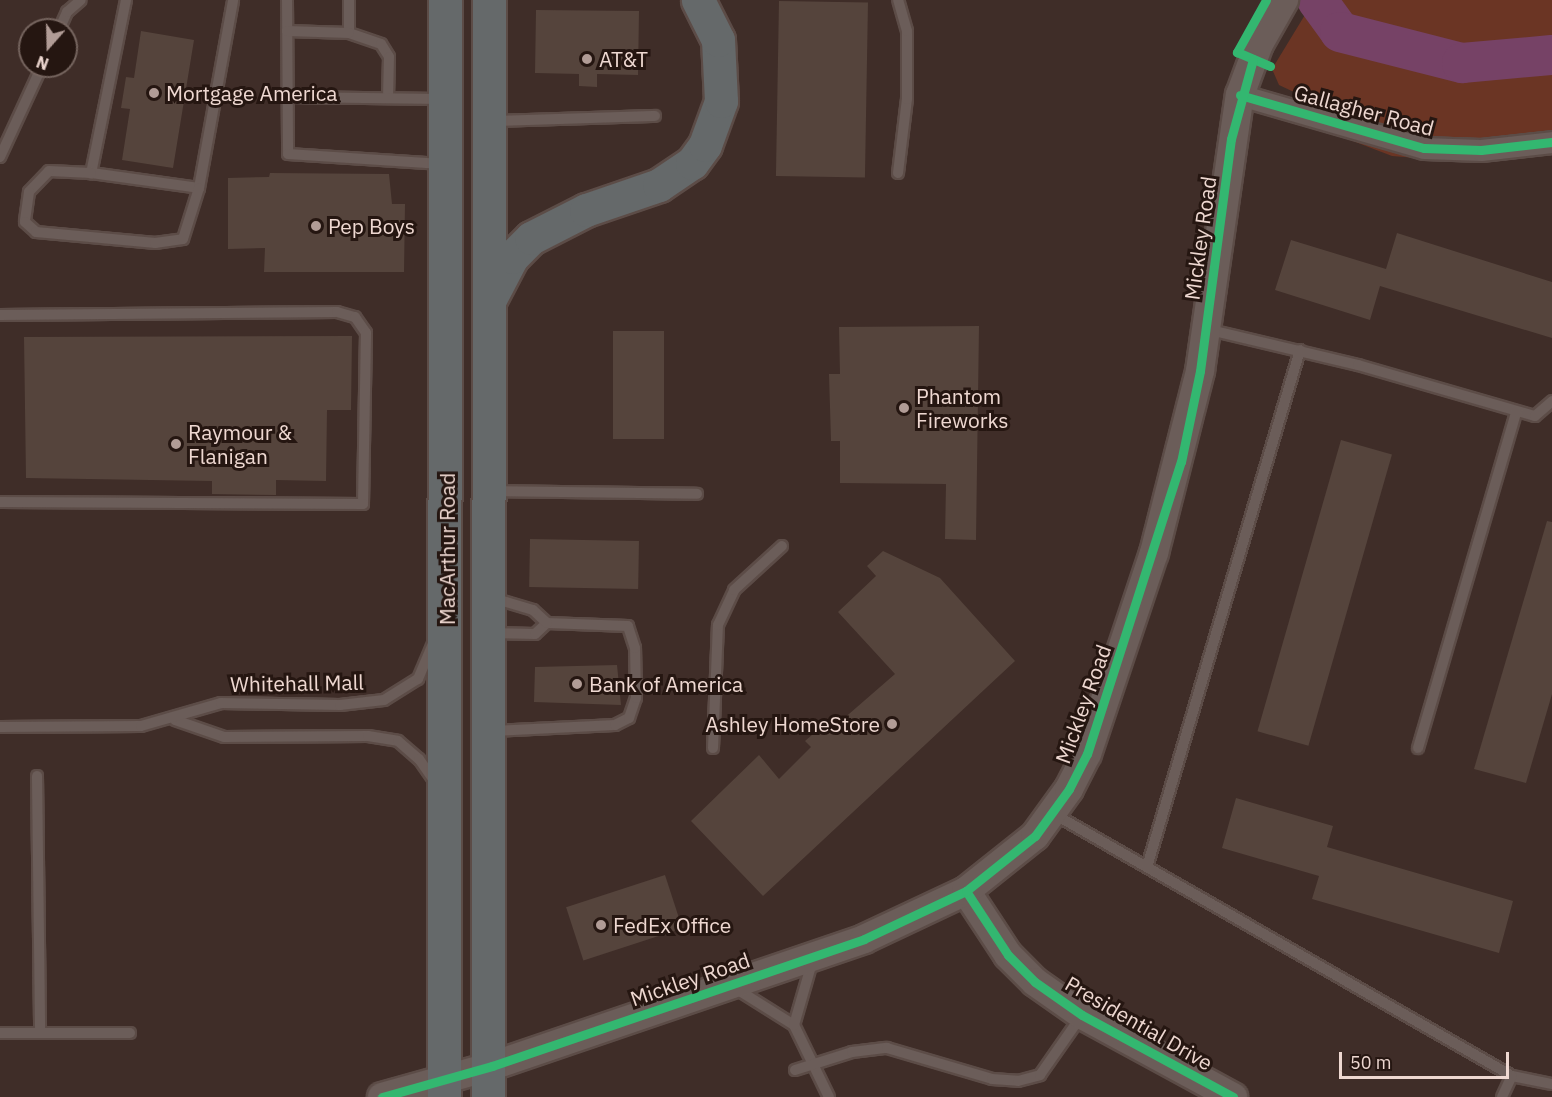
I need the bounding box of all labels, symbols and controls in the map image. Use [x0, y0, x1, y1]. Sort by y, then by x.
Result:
north arrow [18, 18, 78, 78]
place label: AT&T [599, 46, 648, 72]
text: N [34, 52, 51, 74]
marker: AT&T [580, 52, 594, 66]
street label: Gallagher Road [1291, 79, 1437, 141]
place label: Mortgage America [166, 80, 338, 106]
marker: Mortgage America [147, 86, 161, 100]
street label: Mickley Road [1179, 174, 1221, 302]
place label: Pep Boys [328, 213, 415, 239]
marker: Pep Boys [309, 219, 323, 233]
place label: Phantom Fireworks [916, 383, 1009, 433]
marker: Phantom Fireworks [897, 401, 911, 415]
place label: Raymour & Flanigan [188, 419, 292, 469]
marker: Raymour & Flanigan [169, 437, 183, 451]
street label: MacArthur Road [434, 473, 460, 625]
street label: Mickley Road [1050, 641, 1116, 767]
street label: Whitehall Mall [230, 669, 364, 697]
place label: Bank of America [589, 671, 743, 697]
marker: Bank of America [570, 677, 584, 691]
place label: Ashley HomeStore [705, 711, 880, 737]
marker: Ashley HomeStore [885, 717, 899, 731]
place label: FedEx Office [613, 912, 731, 938]
marker: FedEx Office [594, 918, 608, 932]
street label: Mickley Road [627, 947, 753, 1011]
street label: Presidential Drive [1061, 971, 1217, 1075]
scale bar [1342, 1040, 1512, 1078]
text: 50 m [1350, 1051, 1392, 1074]

